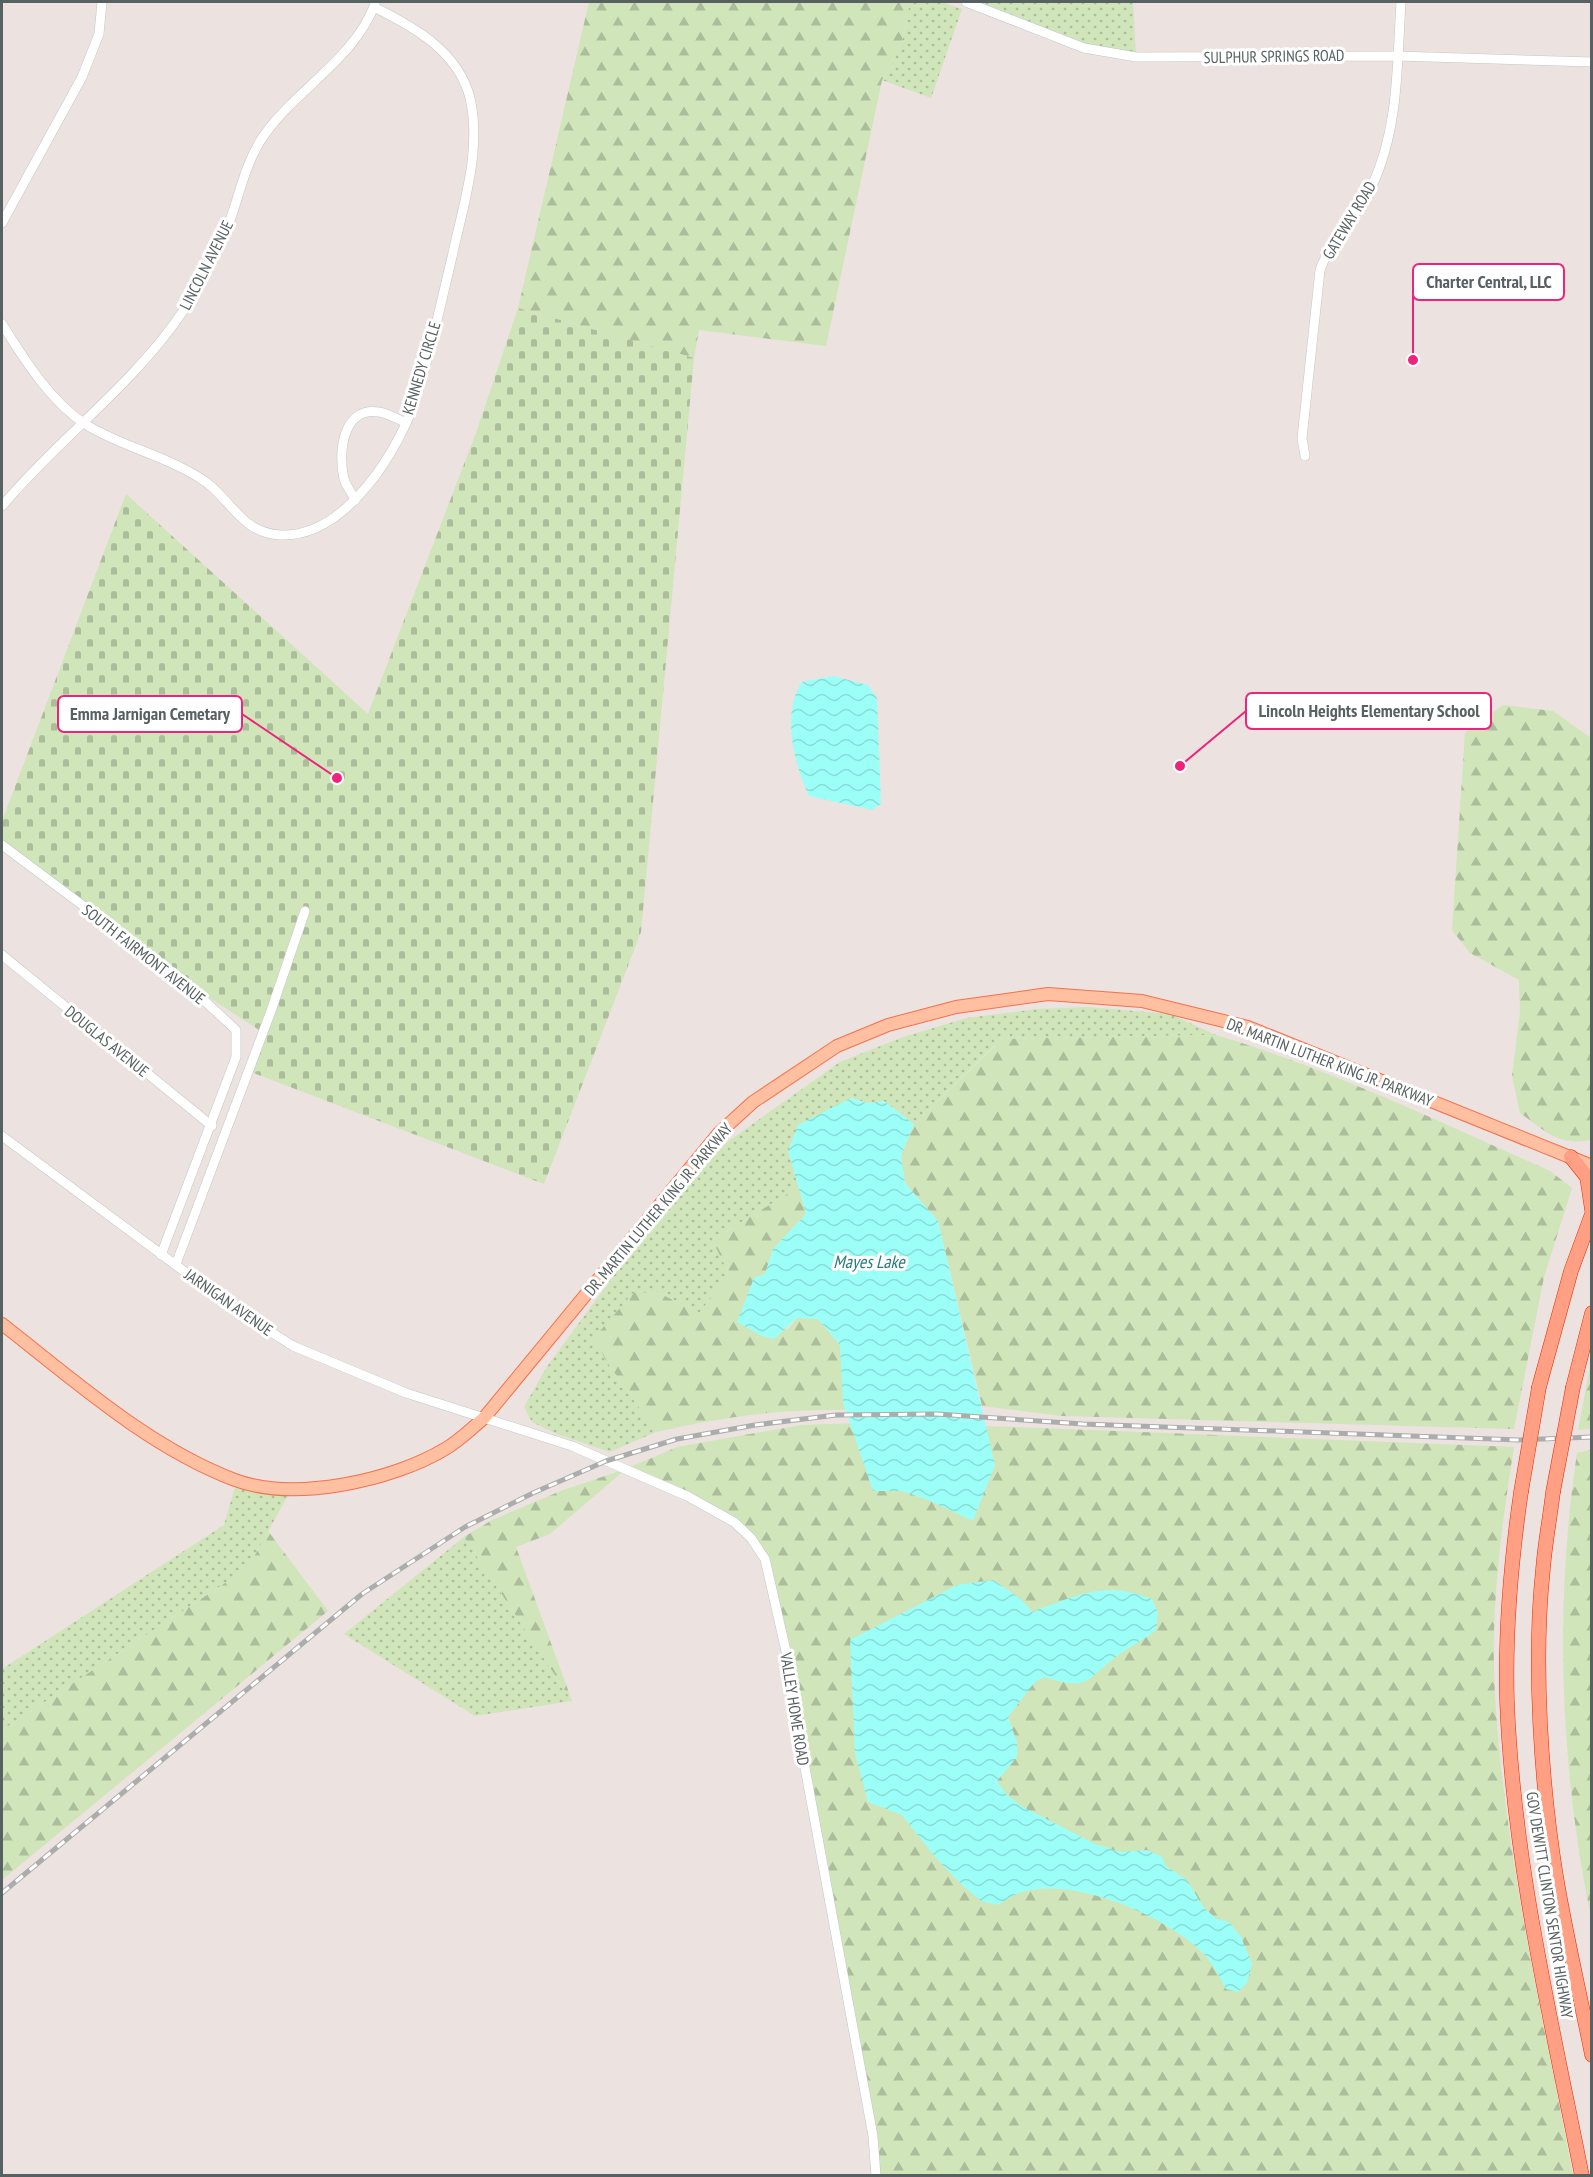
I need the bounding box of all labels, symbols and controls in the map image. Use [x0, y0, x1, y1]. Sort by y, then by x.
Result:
street label: SULPHUR SPRINGS ROAD [1203, 45, 1345, 67]
street label: GATEWAY ROAD [1318, 177, 1380, 263]
street label: LINCOLN AVENUE [175, 217, 237, 313]
callout: Charter Central, LLC [1413, 264, 1564, 300]
text: Charter Central, LLC [1426, 270, 1552, 293]
street label: KENNEDY CIRCLE [397, 319, 445, 417]
callout: Lincoln Heights Elementary School [1246, 693, 1491, 729]
callout: Emma Jarnigan Cemetary [58, 696, 242, 732]
text: Lincoln Heights Elementary School [1258, 699, 1480, 722]
text: Emma Jarnigan Cemetary [70, 702, 231, 725]
street label: SOUTH FAIRMONT AVENUE [78, 900, 210, 1008]
street label: DOUGLAS AVENUE [61, 1001, 153, 1081]
street label: DR. MARTIN LUTHER KING JR. PARKWAY [1224, 1013, 1437, 1111]
street label: DR. MARTIN LUTHER KING JR. PARKWAY [580, 1118, 737, 1299]
water label: Mayes Lake [833, 1250, 906, 1273]
street label: JARNIGAN AVENUE [180, 1264, 277, 1340]
street label: VALLEY HOME ROAD [776, 1650, 814, 1767]
street label: GOV DEWITT CLINTON SENTOR HIGHWAY [1522, 1790, 1578, 2021]

